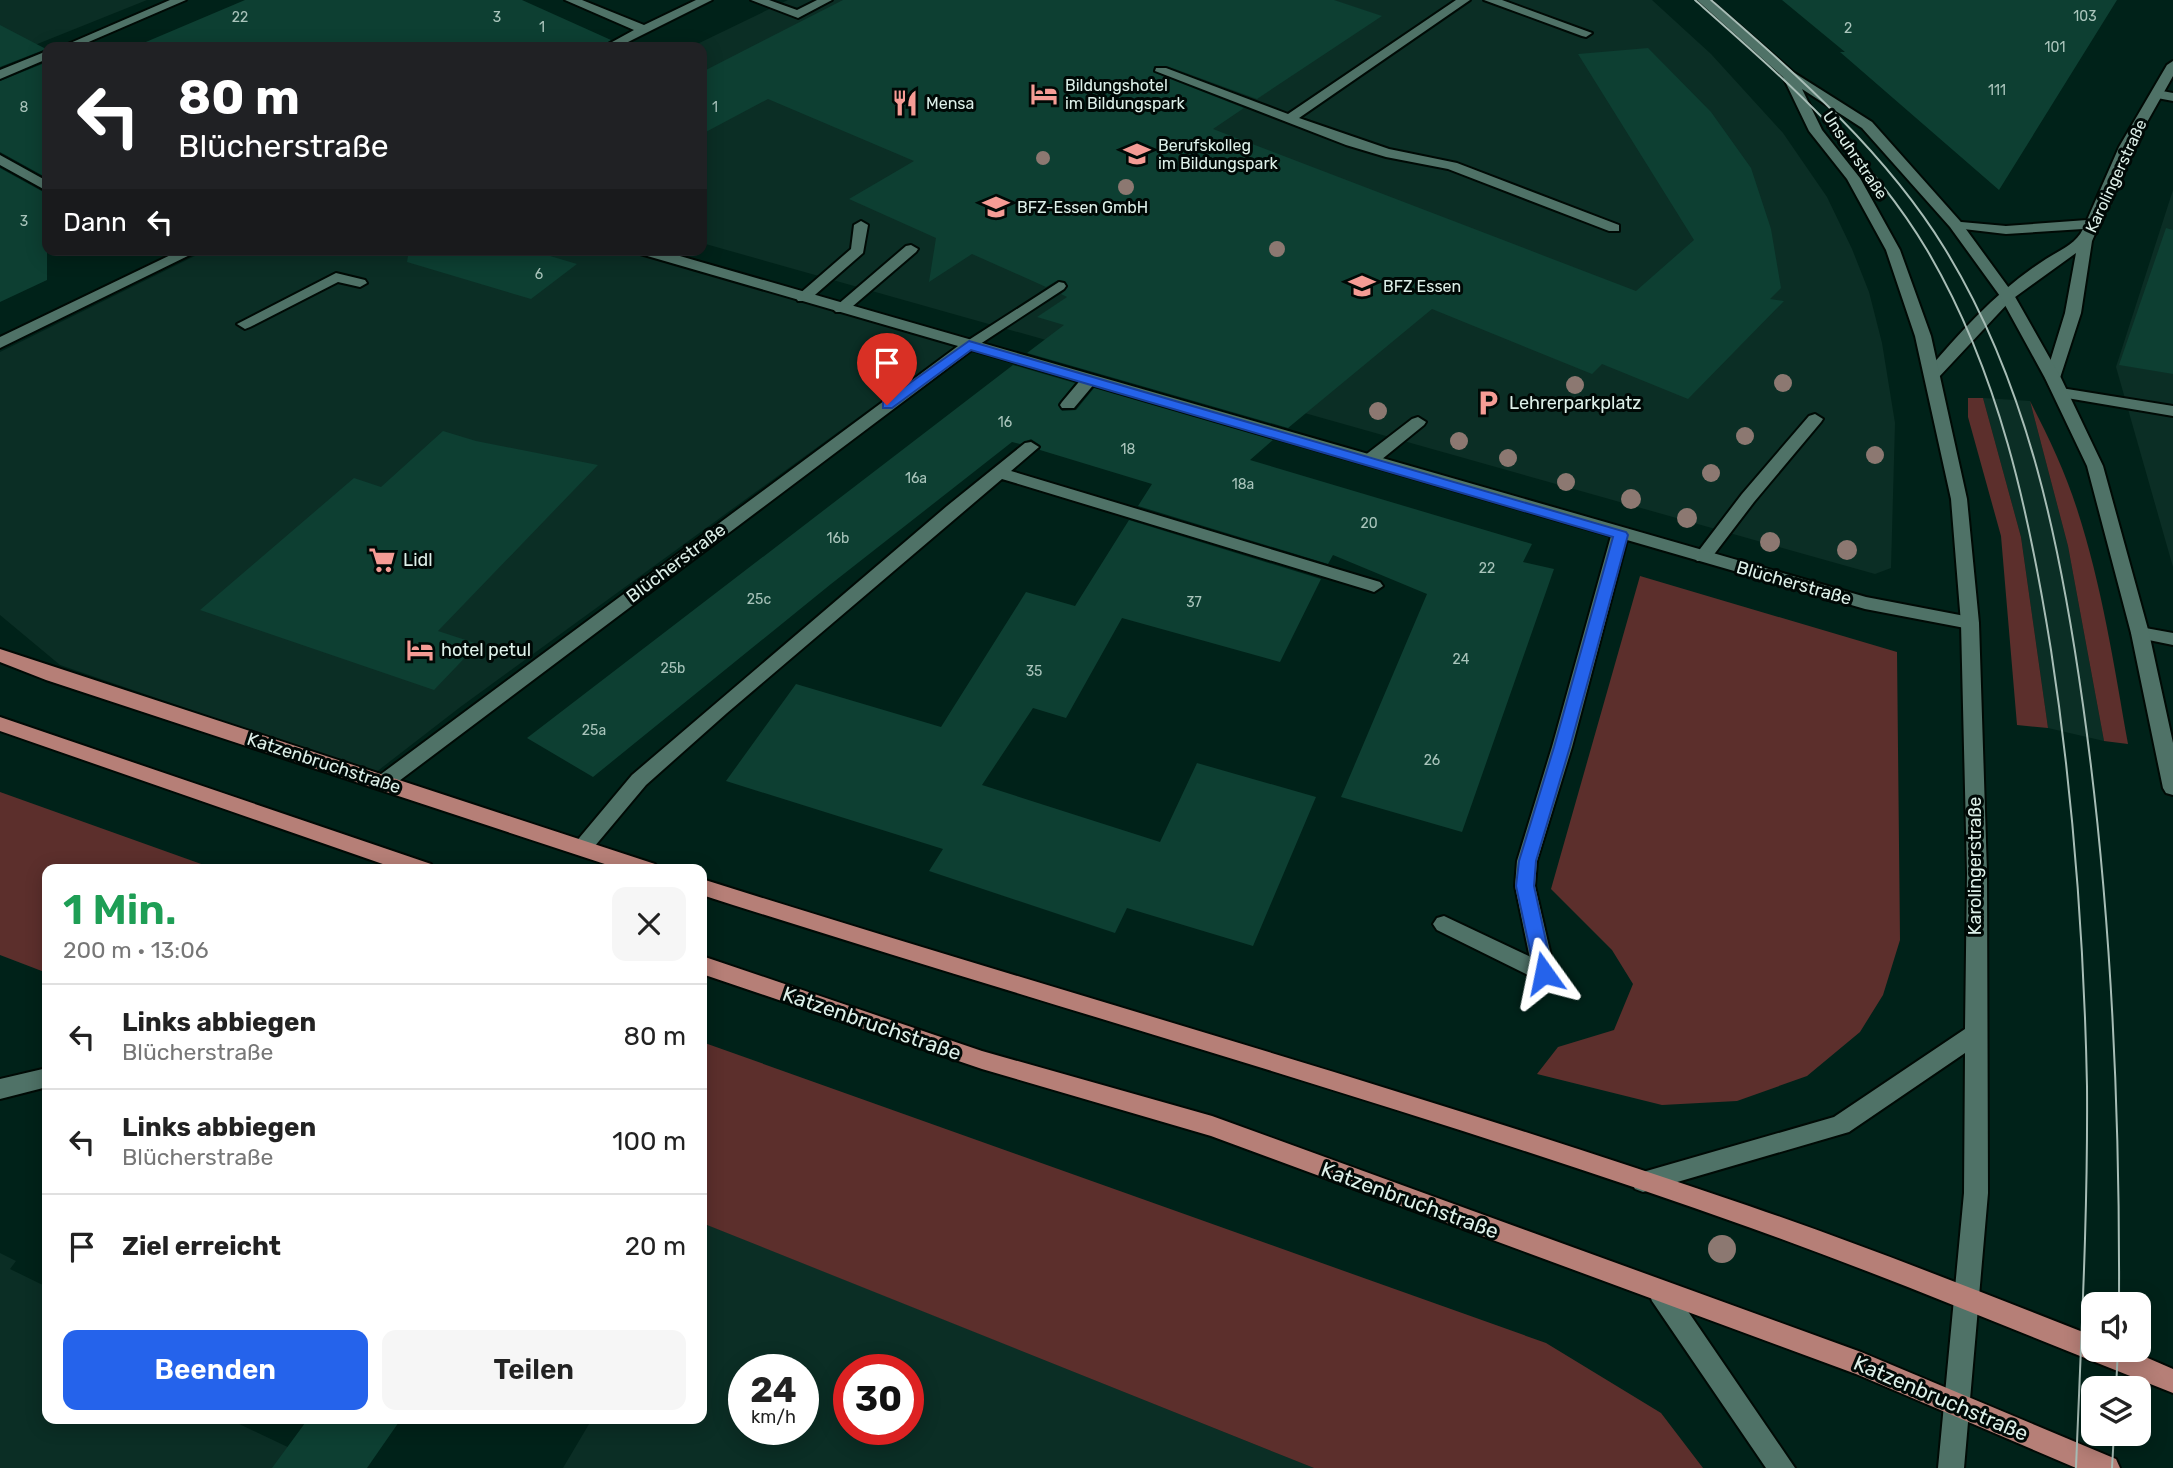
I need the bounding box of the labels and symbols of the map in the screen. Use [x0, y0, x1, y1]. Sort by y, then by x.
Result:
house number: 103 [2073, 8, 2097, 25]
house number: 22 [232, 9, 248, 26]
house number: 3 [493, 9, 501, 26]
house number: 1 [539, 19, 545, 36]
house number: 2 [1844, 20, 1852, 37]
house number: 101 [2045, 39, 2065, 56]
place label: Bildungshotel im Bildungspark [1065, 76, 1185, 113]
hotel icon: Bildungshotel im Bildungspark [1029, 79, 1059, 109]
house number: 111 [1988, 82, 2006, 99]
restaurant icon: Mensa [890, 88, 920, 118]
place label: Mensa [926, 94, 974, 113]
house number: 8 [20, 99, 29, 116]
house number: 1 [712, 99, 718, 116]
street label: Unsuhrstraße [1819, 107, 1891, 203]
street label: Karolingerstraße [2081, 116, 2151, 236]
place label: Berufskolleg im Bildungspark [1158, 136, 1278, 173]
school or university icon: Berufskolleg im Bildungspark [1122, 139, 1152, 169]
school or university icon: BFZ-Essen GmbH [981, 192, 1011, 222]
place label: BFZ-Essen GmbH [1017, 198, 1148, 217]
house number: 3 [20, 213, 28, 230]
house number: 6 [535, 266, 543, 283]
school or university icon: BFZ Essen [1347, 271, 1377, 301]
place label: BFZ Essen [1383, 277, 1461, 296]
pin [857, 333, 917, 405]
parking icon: Lehrerparkplatz [1473, 388, 1503, 418]
place label: Lehrerparkplatz [1509, 392, 1642, 414]
house number: 16 [998, 414, 1012, 431]
house number: 18 [1121, 441, 1136, 458]
house number: 16a [905, 470, 927, 487]
house number: 18a [1232, 476, 1254, 493]
house number: 20 [1360, 515, 1378, 532]
street label: Blücherstraße [622, 519, 730, 607]
house number: 16b [827, 530, 849, 547]
supermarket icon: Lidl [367, 545, 397, 575]
place label: Lidl [403, 549, 433, 571]
street label: Blücherstraße [1734, 556, 1854, 610]
house number: 22 [1479, 560, 1495, 577]
house number: 25c [747, 591, 771, 608]
house number: 37 [1186, 594, 1202, 611]
hotel icon: hotel petul [405, 635, 435, 665]
place label: hotel petul [441, 639, 531, 661]
house number: 24 [1453, 651, 1470, 668]
house number: 25b [661, 660, 685, 677]
house number: 35 [1026, 663, 1042, 680]
house number: 25a [582, 722, 606, 739]
street label: Katzenbruchstraße [244, 728, 404, 798]
house number: 26 [1424, 752, 1440, 769]
street label: Karolingerstraße [1964, 797, 1986, 935]
position arrow [1507, 936, 1581, 1010]
street label: Katzenbruchstraße [779, 981, 965, 1065]
street label: Katzenbruchstraße [1318, 1156, 1502, 1244]
street label: Katzenbruchstraße [1850, 1350, 2032, 1446]
speed limit sign: 30 [833, 1354, 924, 1445]

